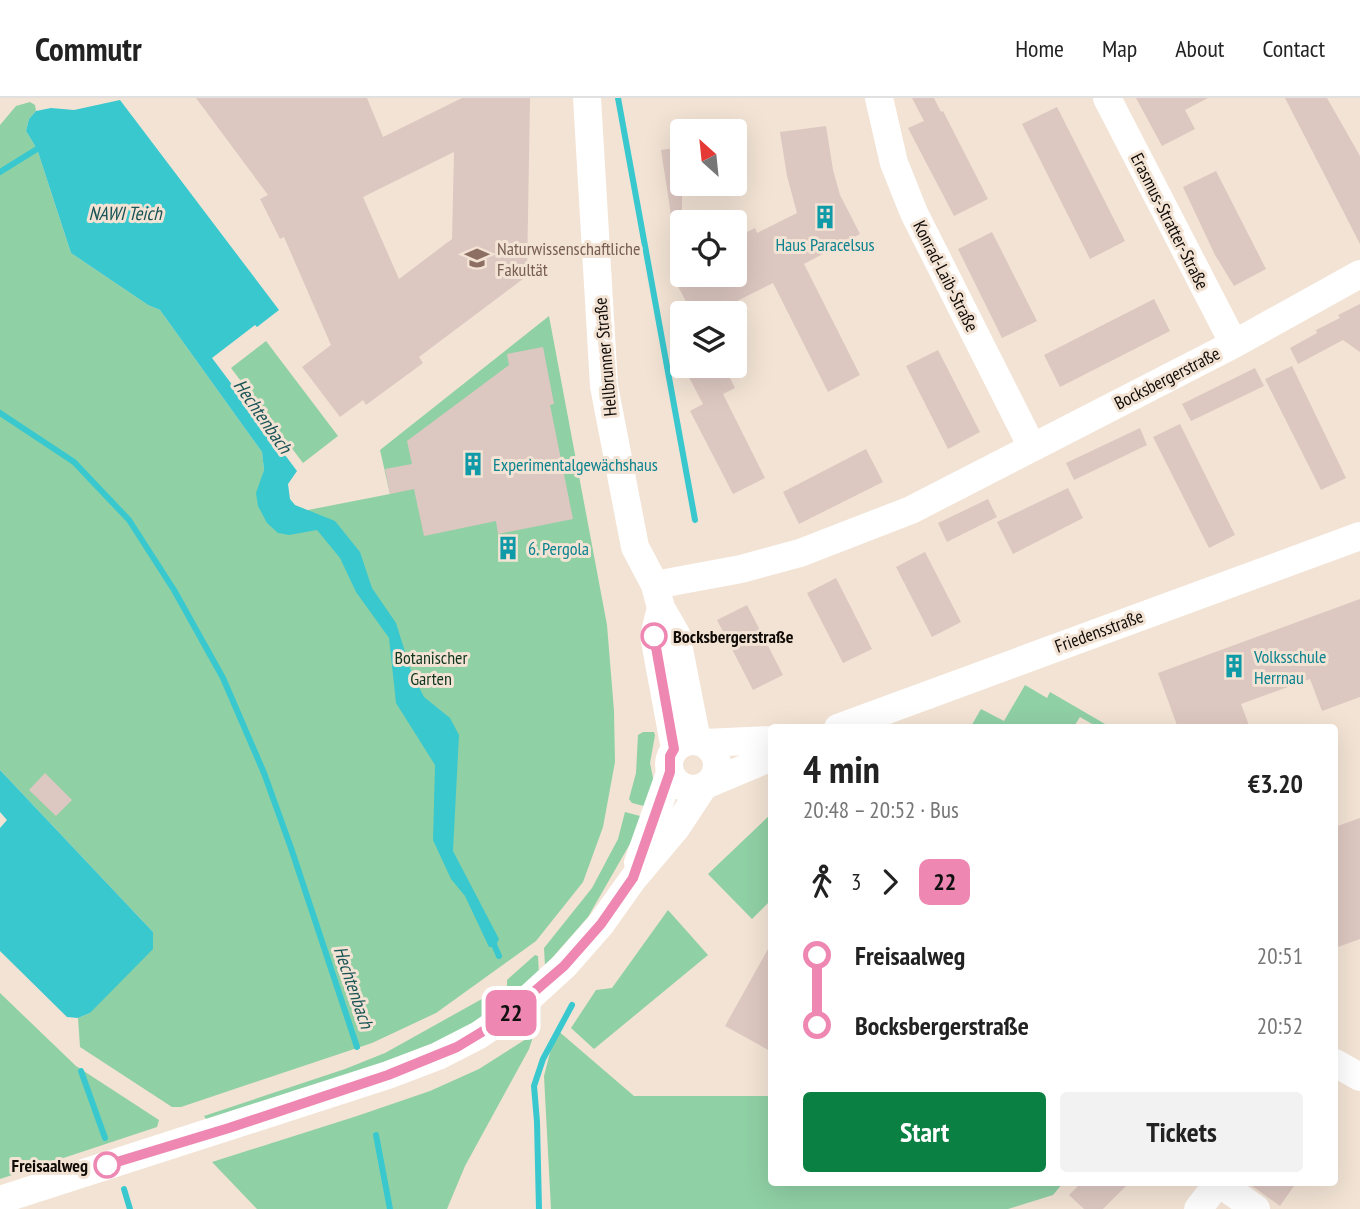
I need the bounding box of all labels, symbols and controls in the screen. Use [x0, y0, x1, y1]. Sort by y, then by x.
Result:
text: Commutr [35, 27, 142, 70]
text: Home [1015, 33, 1064, 64]
text: Map [1102, 33, 1137, 64]
text: About [1175, 33, 1224, 64]
text: Contact [1262, 33, 1325, 64]
north arrow [670, 119, 747, 196]
map controls [670, 119, 747, 378]
street label: Erasmus-Stratter-Straße [1126, 149, 1214, 293]
water label: NAWI Teich [88, 201, 163, 225]
building icon: Haus Paracelsus [811, 203, 839, 231]
button: locate [670, 210, 747, 287]
street label: Konrad-Laib-Straße [908, 217, 984, 335]
place label: Haus Paracelsus [775, 233, 875, 256]
place label: Naturwissenschaftliche Fakultät [497, 237, 640, 281]
school or university icon: Naturwissenschaftliche Fakultät [463, 244, 491, 272]
street label: Hellbrunner Straße [588, 297, 622, 417]
button: layers [670, 301, 747, 378]
street label: Bocksbergerstraße [1110, 342, 1224, 414]
water label: Hechtenbach [229, 374, 298, 459]
building icon: Experimentalgewächshaus [459, 450, 487, 478]
place label: Experimentalgewächshaus [493, 453, 658, 476]
building icon: 6. Pergola [494, 534, 522, 562]
place label: 6. Pergola [528, 537, 589, 560]
street label: Friedensstraße [1052, 604, 1146, 658]
marker: Bocksbergerstraße [641, 623, 667, 649]
place label: Bocksbergerstraße [673, 625, 794, 648]
place label: Volksschule Herrnau [1253, 645, 1326, 689]
park label: Botanischer Garten [395, 646, 468, 690]
building icon: Volksschule Herrnau [1220, 652, 1248, 680]
text: 4 min [803, 744, 880, 793]
text: €3.20 [1248, 767, 1303, 800]
text: 20:48 – 20:52 · Bus [803, 795, 959, 824]
icon: walk [803, 863, 841, 901]
icon: forward [871, 863, 909, 901]
text: 22 [933, 866, 956, 897]
text: 3 [851, 867, 861, 896]
text: Freisaalweg [855, 939, 965, 972]
text: 20:51 [1257, 941, 1303, 970]
water label: Hechtenbach [329, 943, 380, 1033]
line badge: 22 [480, 990, 542, 1036]
text: 22 [500, 997, 522, 1028]
text: Bocksbergerstraße [855, 1009, 1029, 1042]
text: 20:52 [1257, 1011, 1303, 1040]
button: Start [803, 1092, 1046, 1172]
button: Tickets [1060, 1092, 1303, 1172]
marker: Freisaalweg [94, 1152, 120, 1178]
place label: Freisaalweg [12, 1154, 88, 1177]

